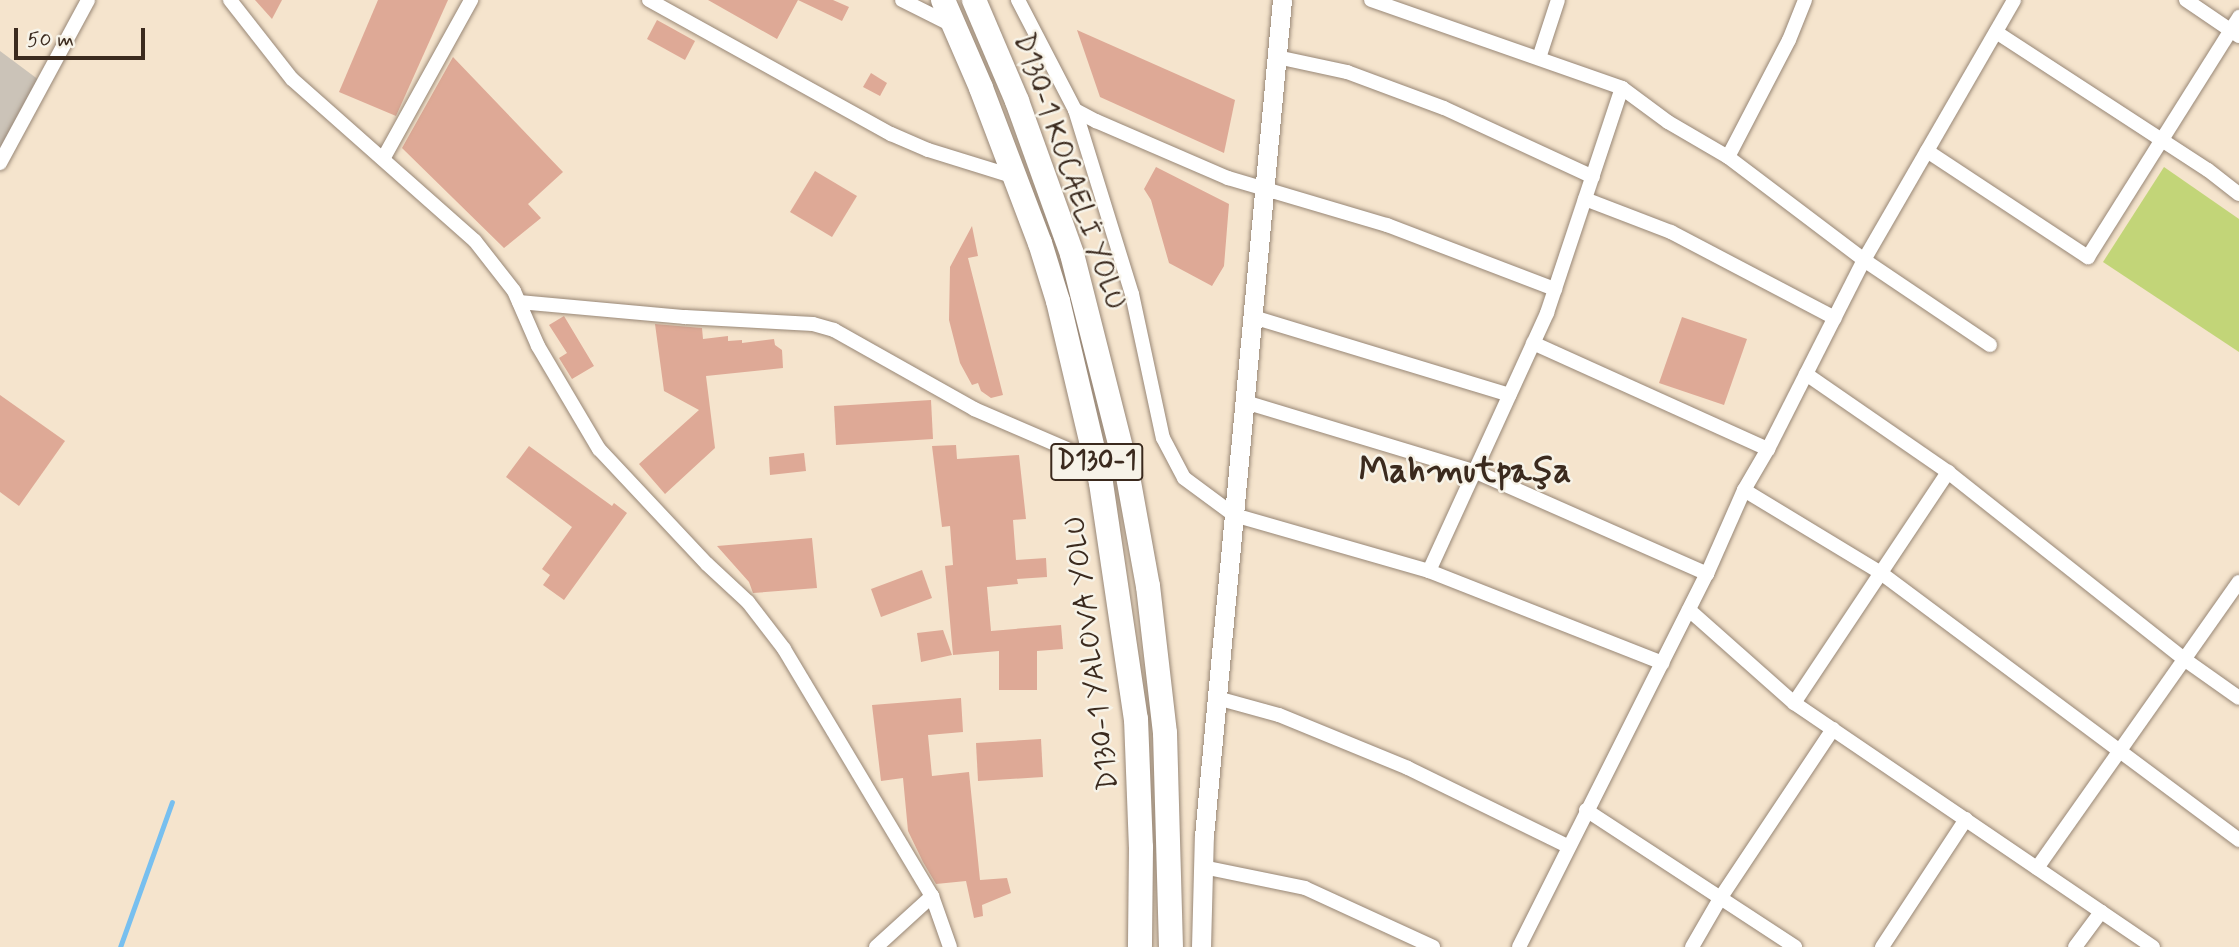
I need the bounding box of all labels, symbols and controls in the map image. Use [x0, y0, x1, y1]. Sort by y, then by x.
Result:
scale bar [18, 14, 149, 58]
text: 50 m [27, 26, 74, 54]
street label: D130-1 KOCAELİ YOLU [1005, 29, 1131, 315]
road number: D130-1 [1050, 440, 1144, 484]
district label: Mahmutpaşa [1359, 450, 1571, 492]
street label: D130-1 YALOVA YOLU [1059, 514, 1127, 792]

